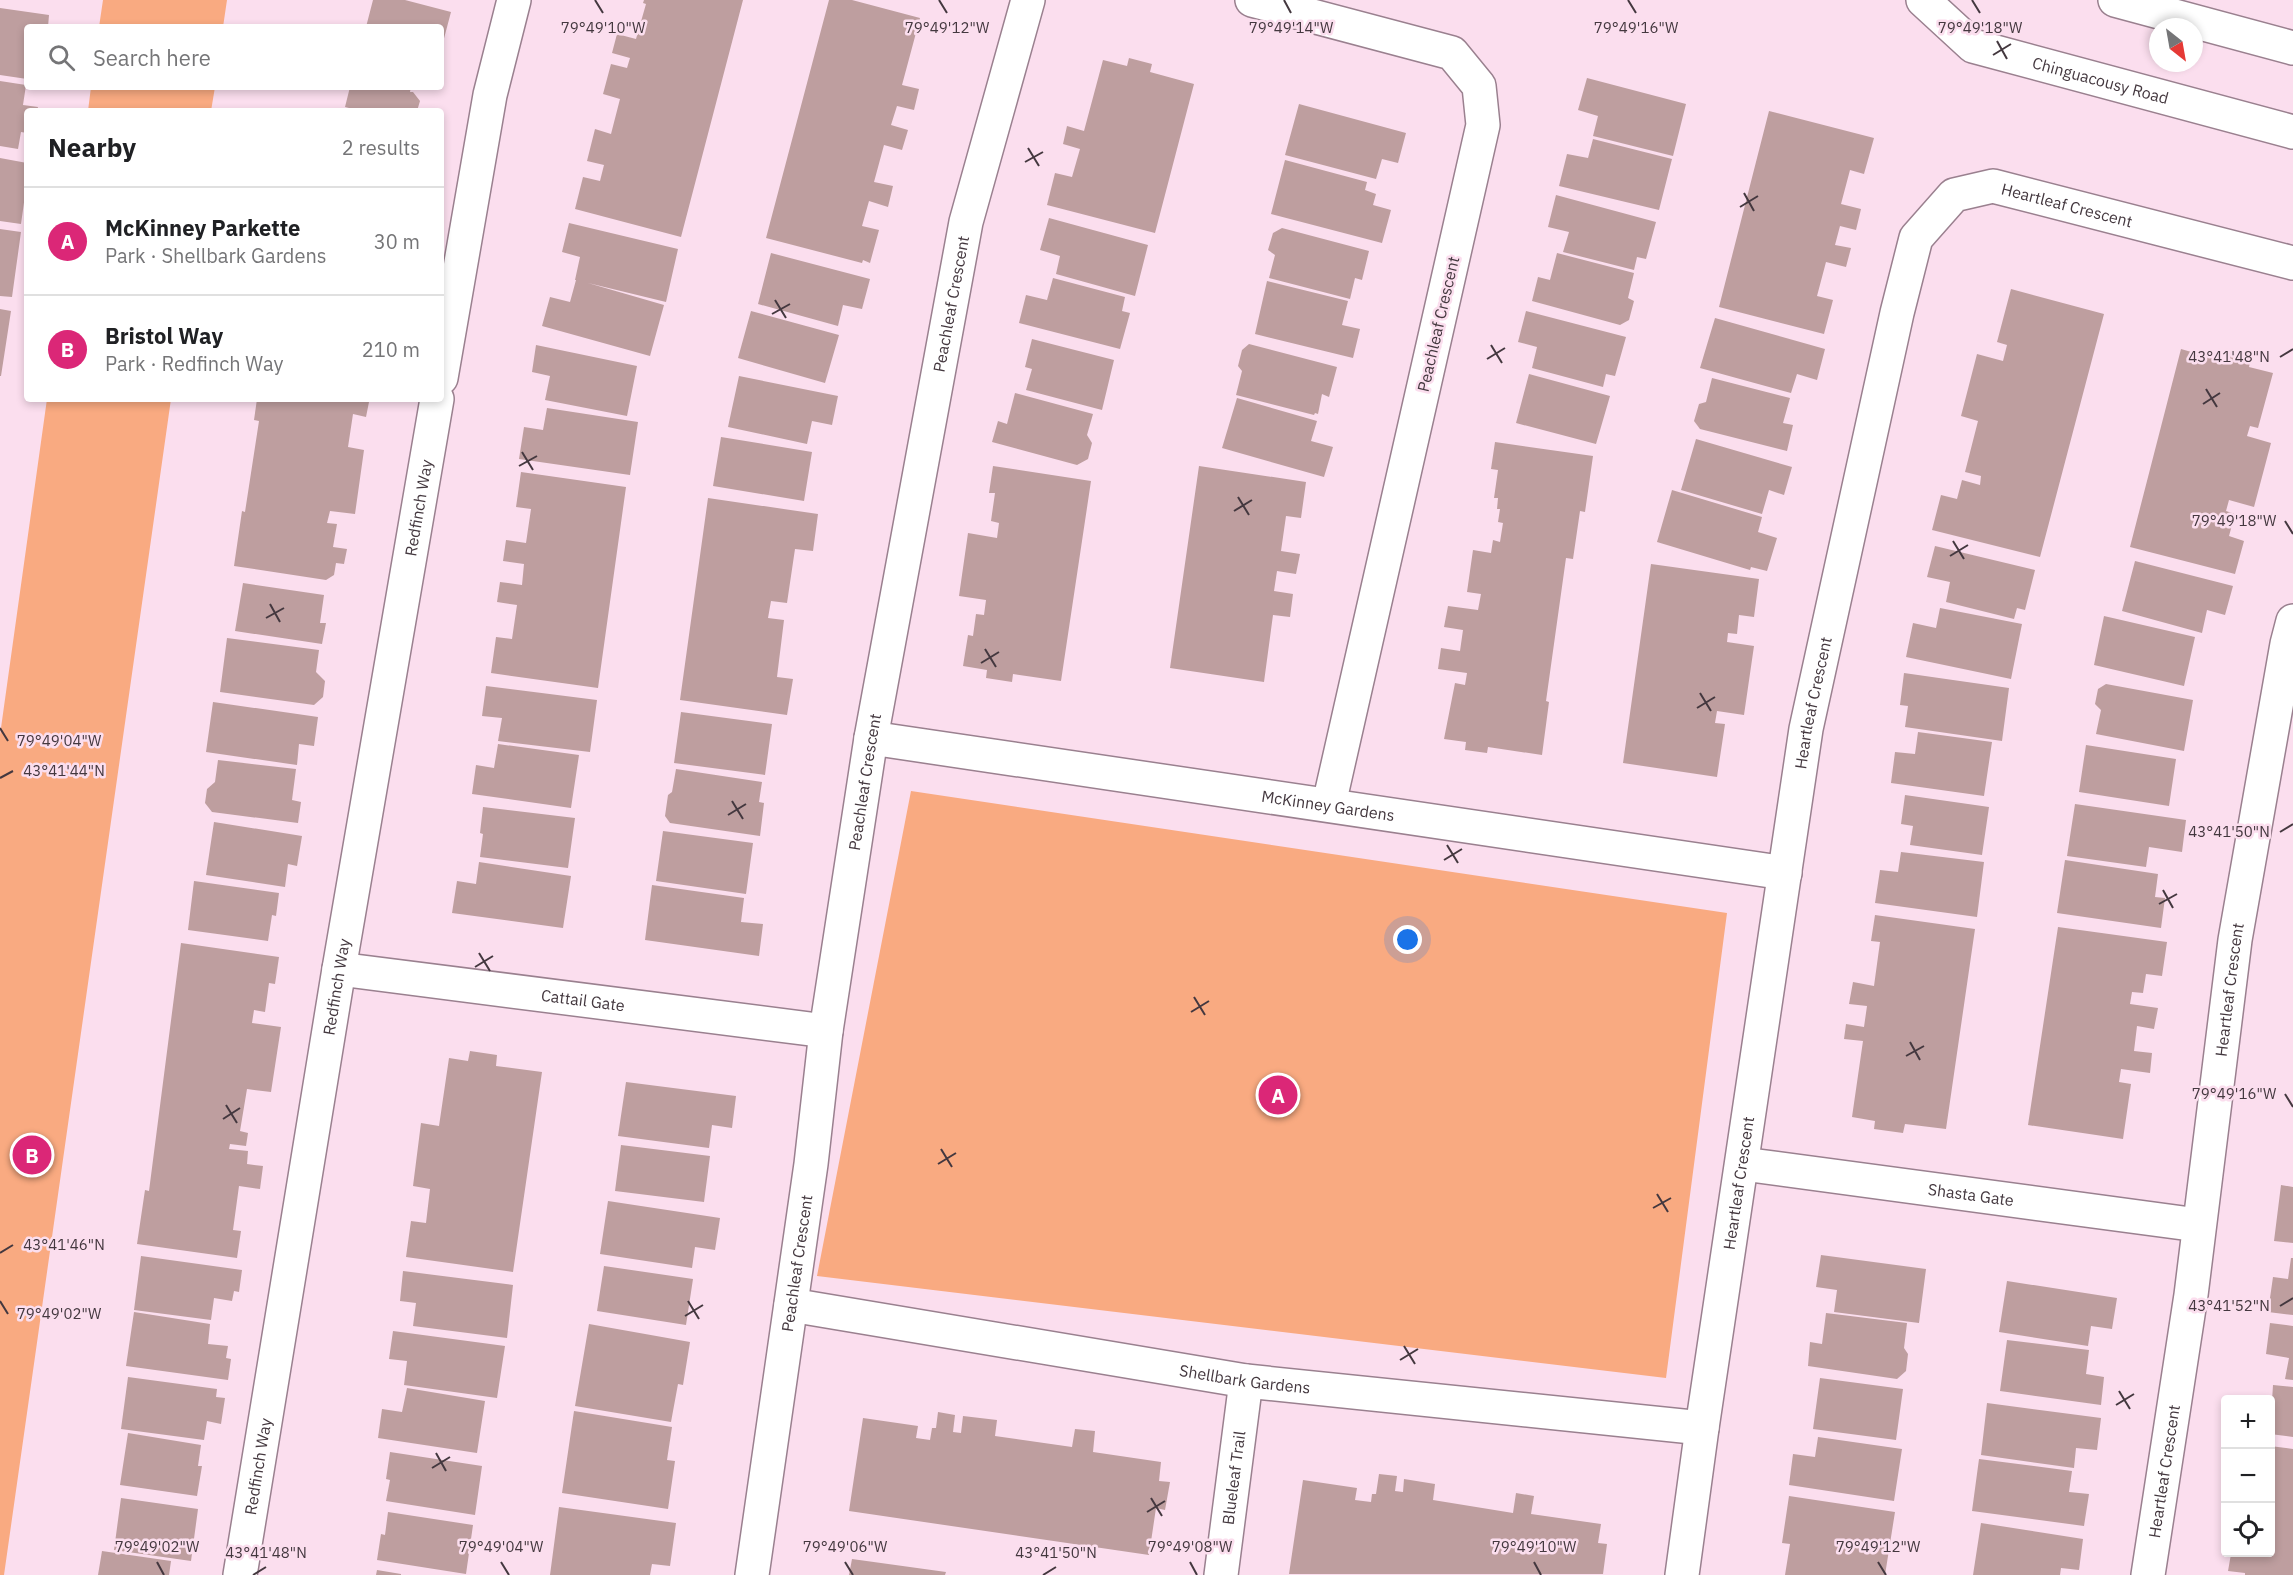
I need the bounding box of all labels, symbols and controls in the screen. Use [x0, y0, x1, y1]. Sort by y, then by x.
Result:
text: 79°49'10"W [561, 18, 646, 37]
text: 79°49'12"W [905, 18, 990, 37]
text: 79°49'14"W [1249, 18, 1334, 37]
text: 79°49'16"W [1594, 18, 1679, 37]
text: 79°49'18"W [1938, 18, 2023, 37]
north arrow [2149, 18, 2203, 72]
search box [24, 24, 444, 90]
icon: search [45, 41, 78, 74]
text: Search here [93, 43, 211, 72]
street label: Chinguacousy Road [2030, 52, 2171, 108]
text: Nearby [48, 130, 136, 164]
text: 2 results [342, 134, 420, 161]
street label: Heartleaf Crescent [1999, 179, 2135, 231]
text: McKinney Parkette [105, 213, 300, 242]
text: A [61, 228, 74, 255]
text: 30 m [374, 228, 420, 255]
street label: Peachleaf Crescent [929, 234, 973, 374]
text: Park · Shellbark Gardens [105, 242, 327, 269]
street label: Peachleaf Crescent [1413, 254, 1463, 394]
text: Bristol Way [105, 321, 223, 350]
text: B [61, 336, 74, 363]
text: 210 m [362, 336, 420, 363]
text: 43°41'48"N [2188, 347, 2270, 366]
text: Park · Redfinch Way [105, 350, 284, 377]
street label: Redfinch Way [400, 458, 436, 558]
text: 79°49'18"W [2192, 511, 2277, 530]
street label: Heartleaf Crescent [1790, 635, 1836, 770]
street label: Peachleaf Crescent [844, 712, 885, 852]
text: 79°49'04"W [17, 731, 102, 750]
text: 43°41'44"N [23, 761, 105, 780]
street label: McKinney Gardens [1260, 786, 1396, 825]
text: 43°41'50"N [2188, 822, 2270, 841]
street label: Heartleaf Crescent [2211, 921, 2248, 1058]
your location [1393, 925, 1422, 954]
street label: Redfinch Way [318, 937, 354, 1037]
street label: Cattail Gate [540, 985, 626, 1015]
pin: A [1258, 1072, 1298, 1118]
text: 79°49'16"W [2192, 1084, 2277, 1103]
street label: Heartleaf Crescent [1719, 1115, 1758, 1251]
pin: B [12, 1132, 51, 1178]
street label: Shasta Gate [1927, 1179, 2015, 1210]
street label: Peachleaf Crescent [777, 1193, 816, 1333]
text: 43°41'46"N [23, 1235, 105, 1254]
text: 43°41'52"N [2188, 1296, 2270, 1315]
text: 79°49'02"W [17, 1304, 102, 1323]
street label: Shellbark Gardens [1178, 1360, 1311, 1398]
map controls [2221, 1395, 2275, 1557]
button: + [2221, 1395, 2275, 1449]
street label: Heartleaf Crescent [2144, 1403, 2184, 1539]
street label: Redfinch Way [240, 1417, 275, 1516]
street label: Blueleaf Trail [1218, 1430, 1249, 1526]
button: − [2221, 1449, 2275, 1503]
button: locate [2221, 1503, 2275, 1557]
text: 79°49'02"W [115, 1537, 200, 1556]
text: 79°49'04"W [459, 1537, 544, 1556]
text: 79°49'06"W [803, 1537, 888, 1556]
text: 79°49'08"W [1148, 1537, 1233, 1556]
text: 79°49'10"W [1492, 1537, 1577, 1556]
text: 79°49'12"W [1836, 1537, 1921, 1556]
text: 43°41'48"N [225, 1543, 307, 1562]
text: 43°41'50"N [1015, 1543, 1097, 1562]

